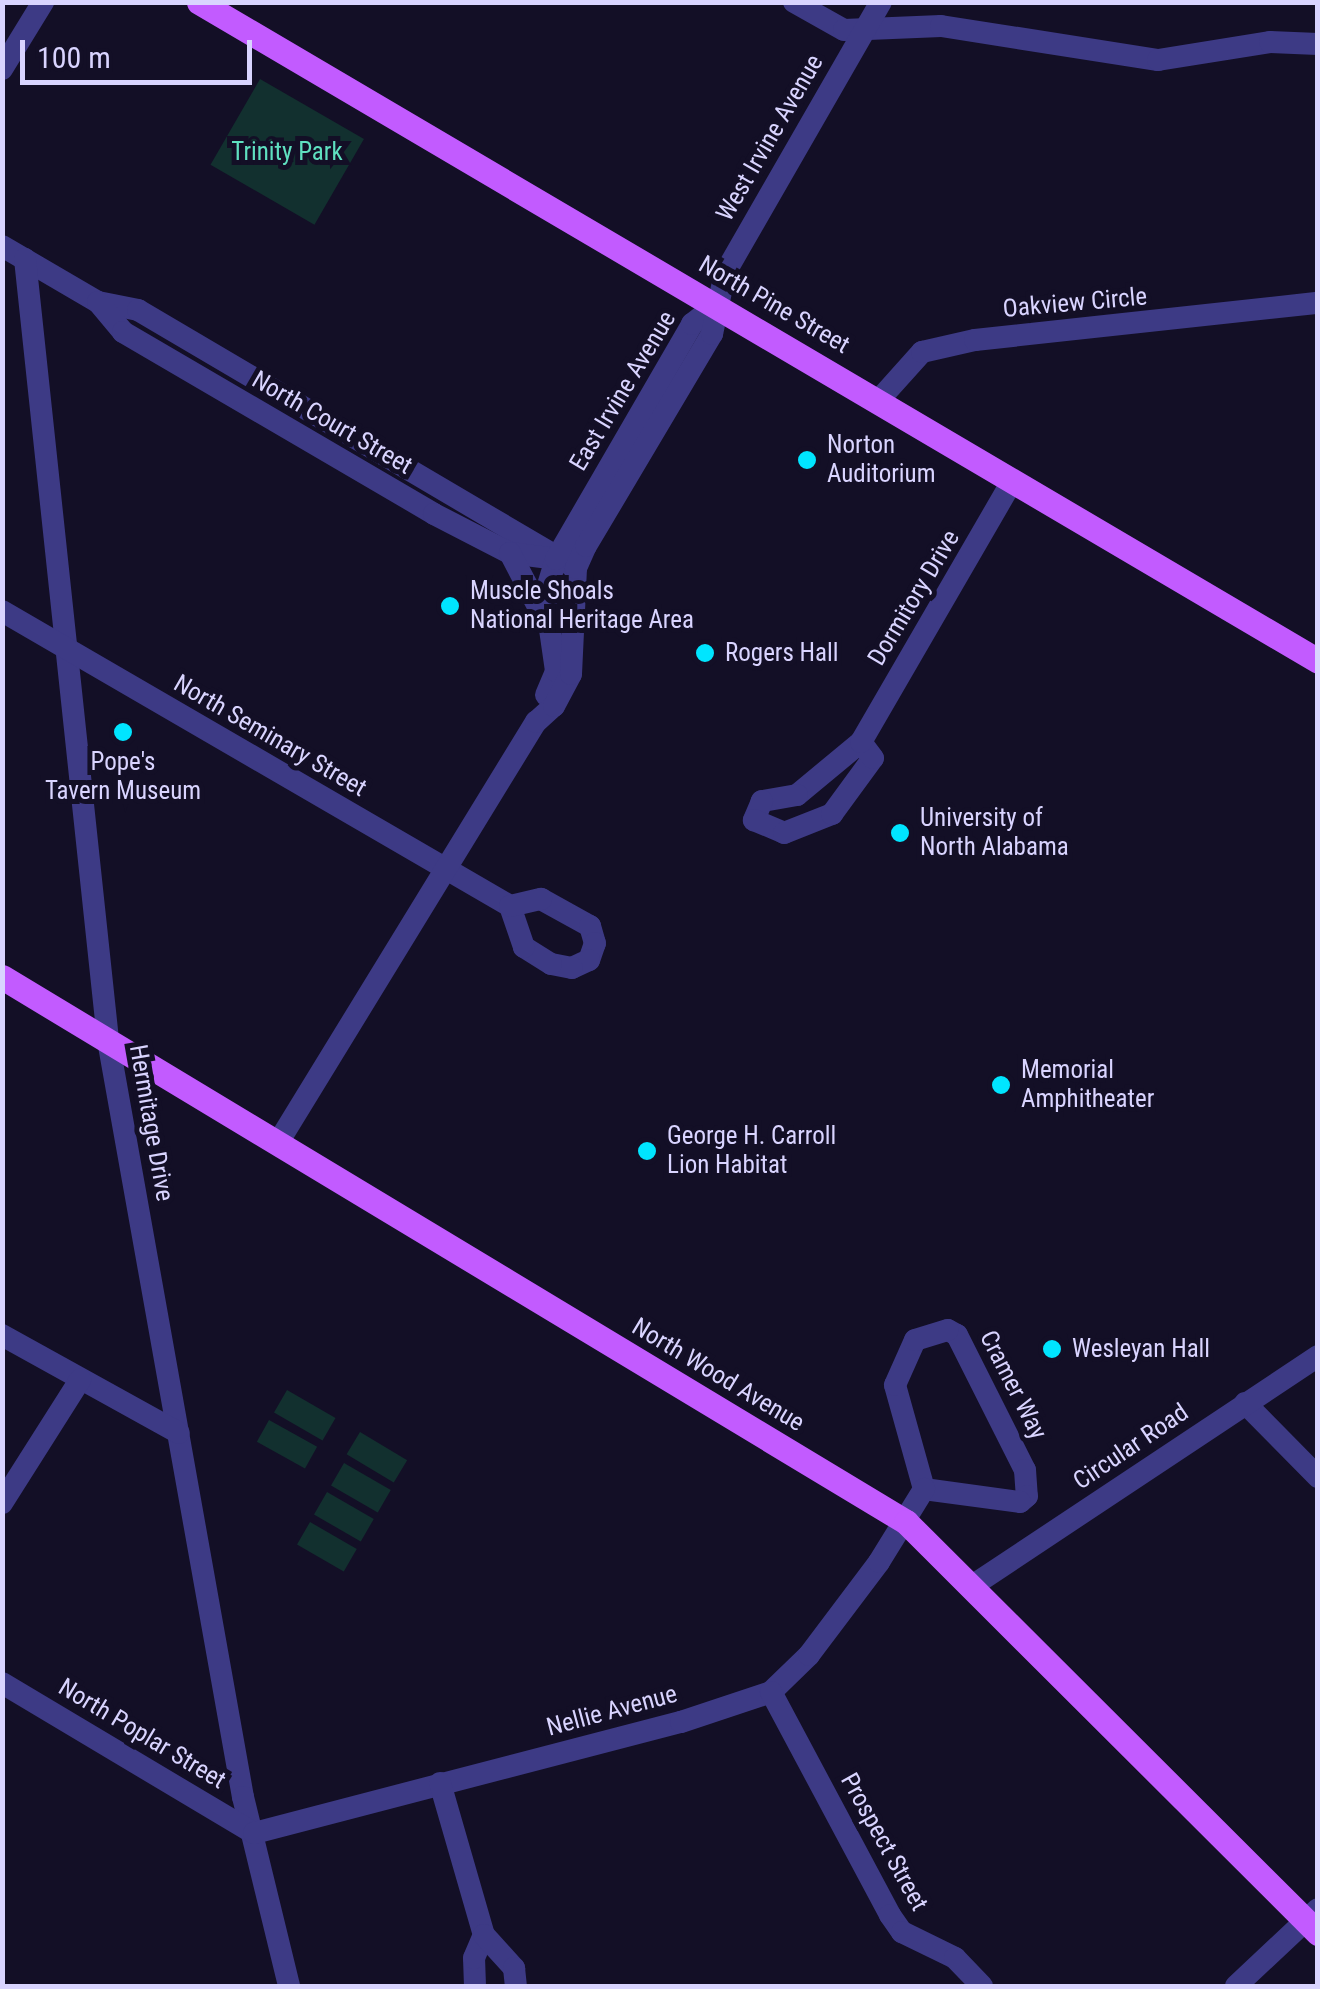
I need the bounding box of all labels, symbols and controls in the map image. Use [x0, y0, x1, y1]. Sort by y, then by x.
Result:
scale bar [25, 20, 258, 82]
text: 100 m [37, 40, 111, 75]
street label: West Irvine Avenue [710, 50, 830, 226]
park label: Trinity Park [231, 137, 343, 167]
street label: North Pine Street [693, 250, 855, 360]
street label: Oakview Circle [1002, 282, 1148, 324]
street label: East Irvine Avenue [564, 306, 682, 476]
street label: North Court Street [246, 365, 418, 481]
place label: Norton Auditorium [827, 431, 935, 490]
marker: Norton Auditorium [796, 449, 818, 471]
street label: Dormitory Drive [862, 525, 966, 671]
place label: Muscle Shoals National Heritage Area [470, 577, 694, 636]
marker: Muscle Shoals National Heritage Area [439, 595, 461, 617]
place label: Rogers Hall [725, 638, 839, 668]
marker: Rogers Hall [694, 642, 716, 664]
street label: North Seminary Street [168, 669, 372, 803]
marker: Pope's Tavern Museum [112, 721, 134, 743]
place label: Pope's Tavern Museum [45, 748, 201, 807]
place label: University of North Alabama [920, 804, 1069, 863]
marker: University of North Alabama [889, 822, 911, 844]
street label: Hermitage Drive [122, 1042, 180, 1204]
place label: Memorial Amphitheater [1021, 1056, 1154, 1115]
marker: Memorial Amphitheater [990, 1074, 1012, 1096]
place label: George H. Carroll Lion Habitat [667, 1122, 836, 1181]
marker: George H. Carroll Lion Habitat [636, 1140, 658, 1162]
street label: North Wood Avenue [627, 1312, 809, 1438]
street label: Cramer Way [973, 1326, 1053, 1444]
place label: Wesleyan Hall [1072, 1334, 1210, 1364]
marker: Wesleyan Hall [1041, 1338, 1063, 1360]
street label: Circular Road [1068, 1398, 1194, 1496]
street label: North Poplar Street [53, 1672, 231, 1796]
street label: Nellie Avenue [543, 1679, 681, 1743]
street label: Prospect Street [834, 1768, 934, 1916]

